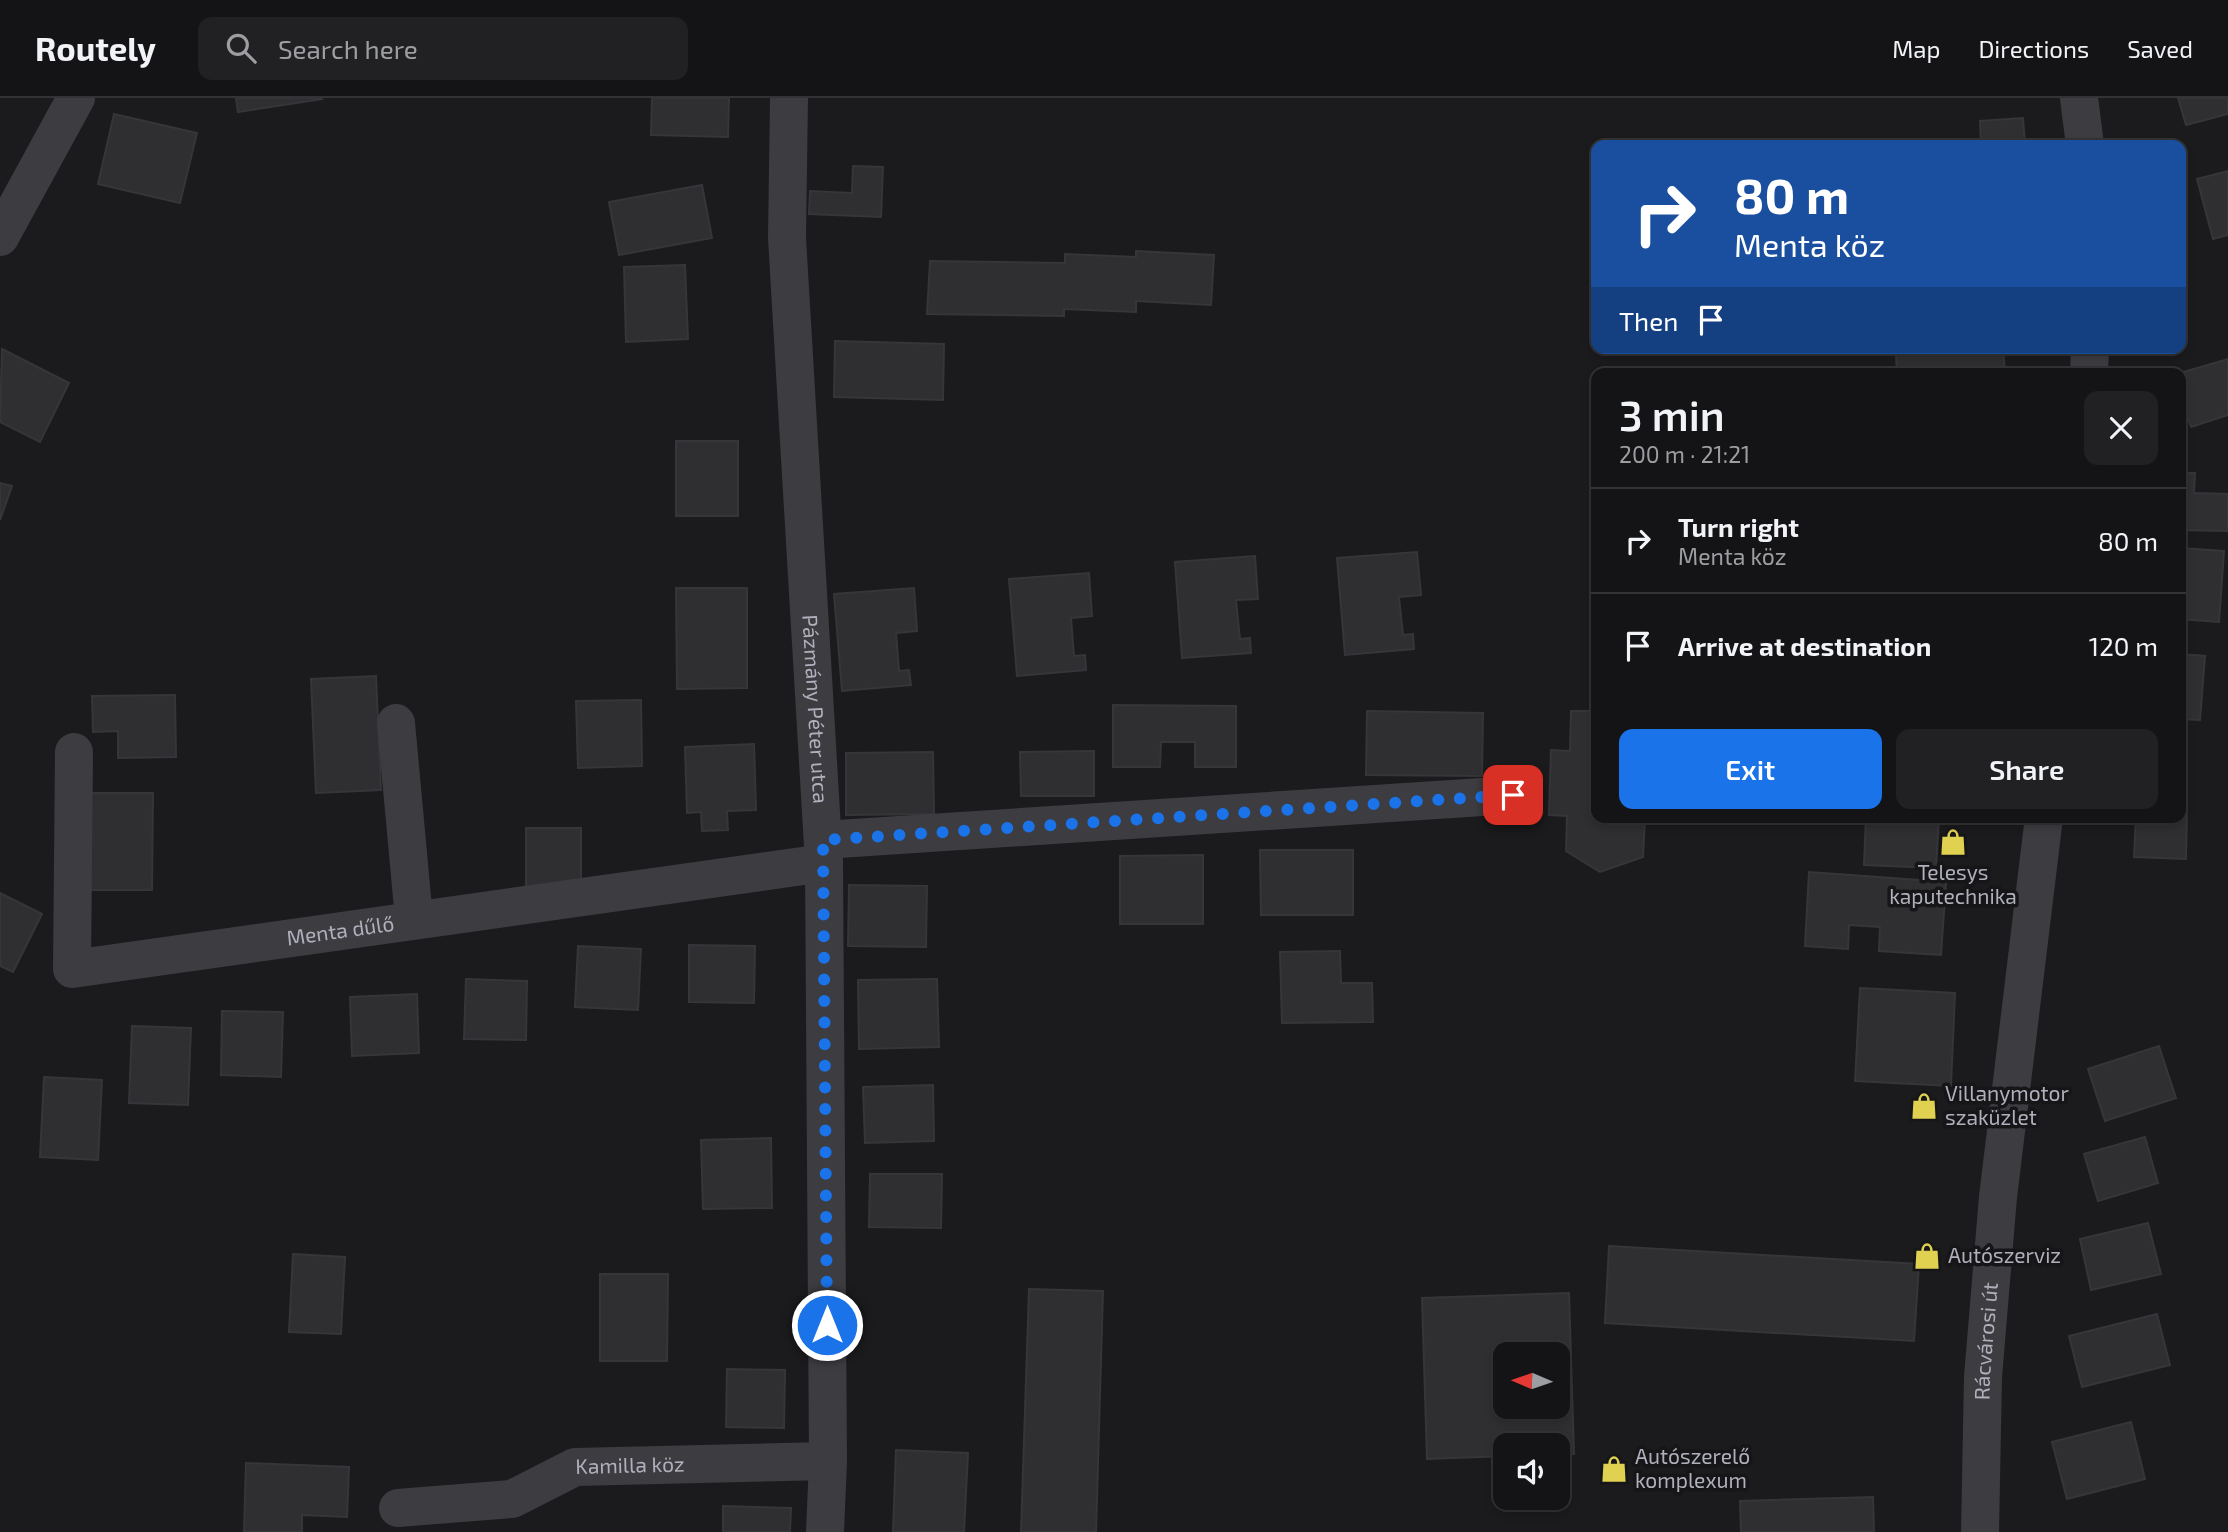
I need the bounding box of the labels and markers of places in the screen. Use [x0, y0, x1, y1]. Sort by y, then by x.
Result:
pin [1483, 765, 1543, 825]
shop icon: Telesys kaputechnika [1938, 827, 1968, 857]
place label: Telesys kaputechnika [1889, 859, 2017, 908]
place label: Villanymotor szaküzlet [1945, 1080, 2070, 1129]
shop icon: Villanymotor szaküzlet [1909, 1091, 1939, 1121]
shop icon: Autószerviz [1912, 1241, 1942, 1271]
place label: Autószerviz [1948, 1242, 2061, 1267]
place label: Autószerelő komplexum [1635, 1443, 1750, 1492]
shop icon: Autószerelő komplexum [1599, 1454, 1629, 1484]

